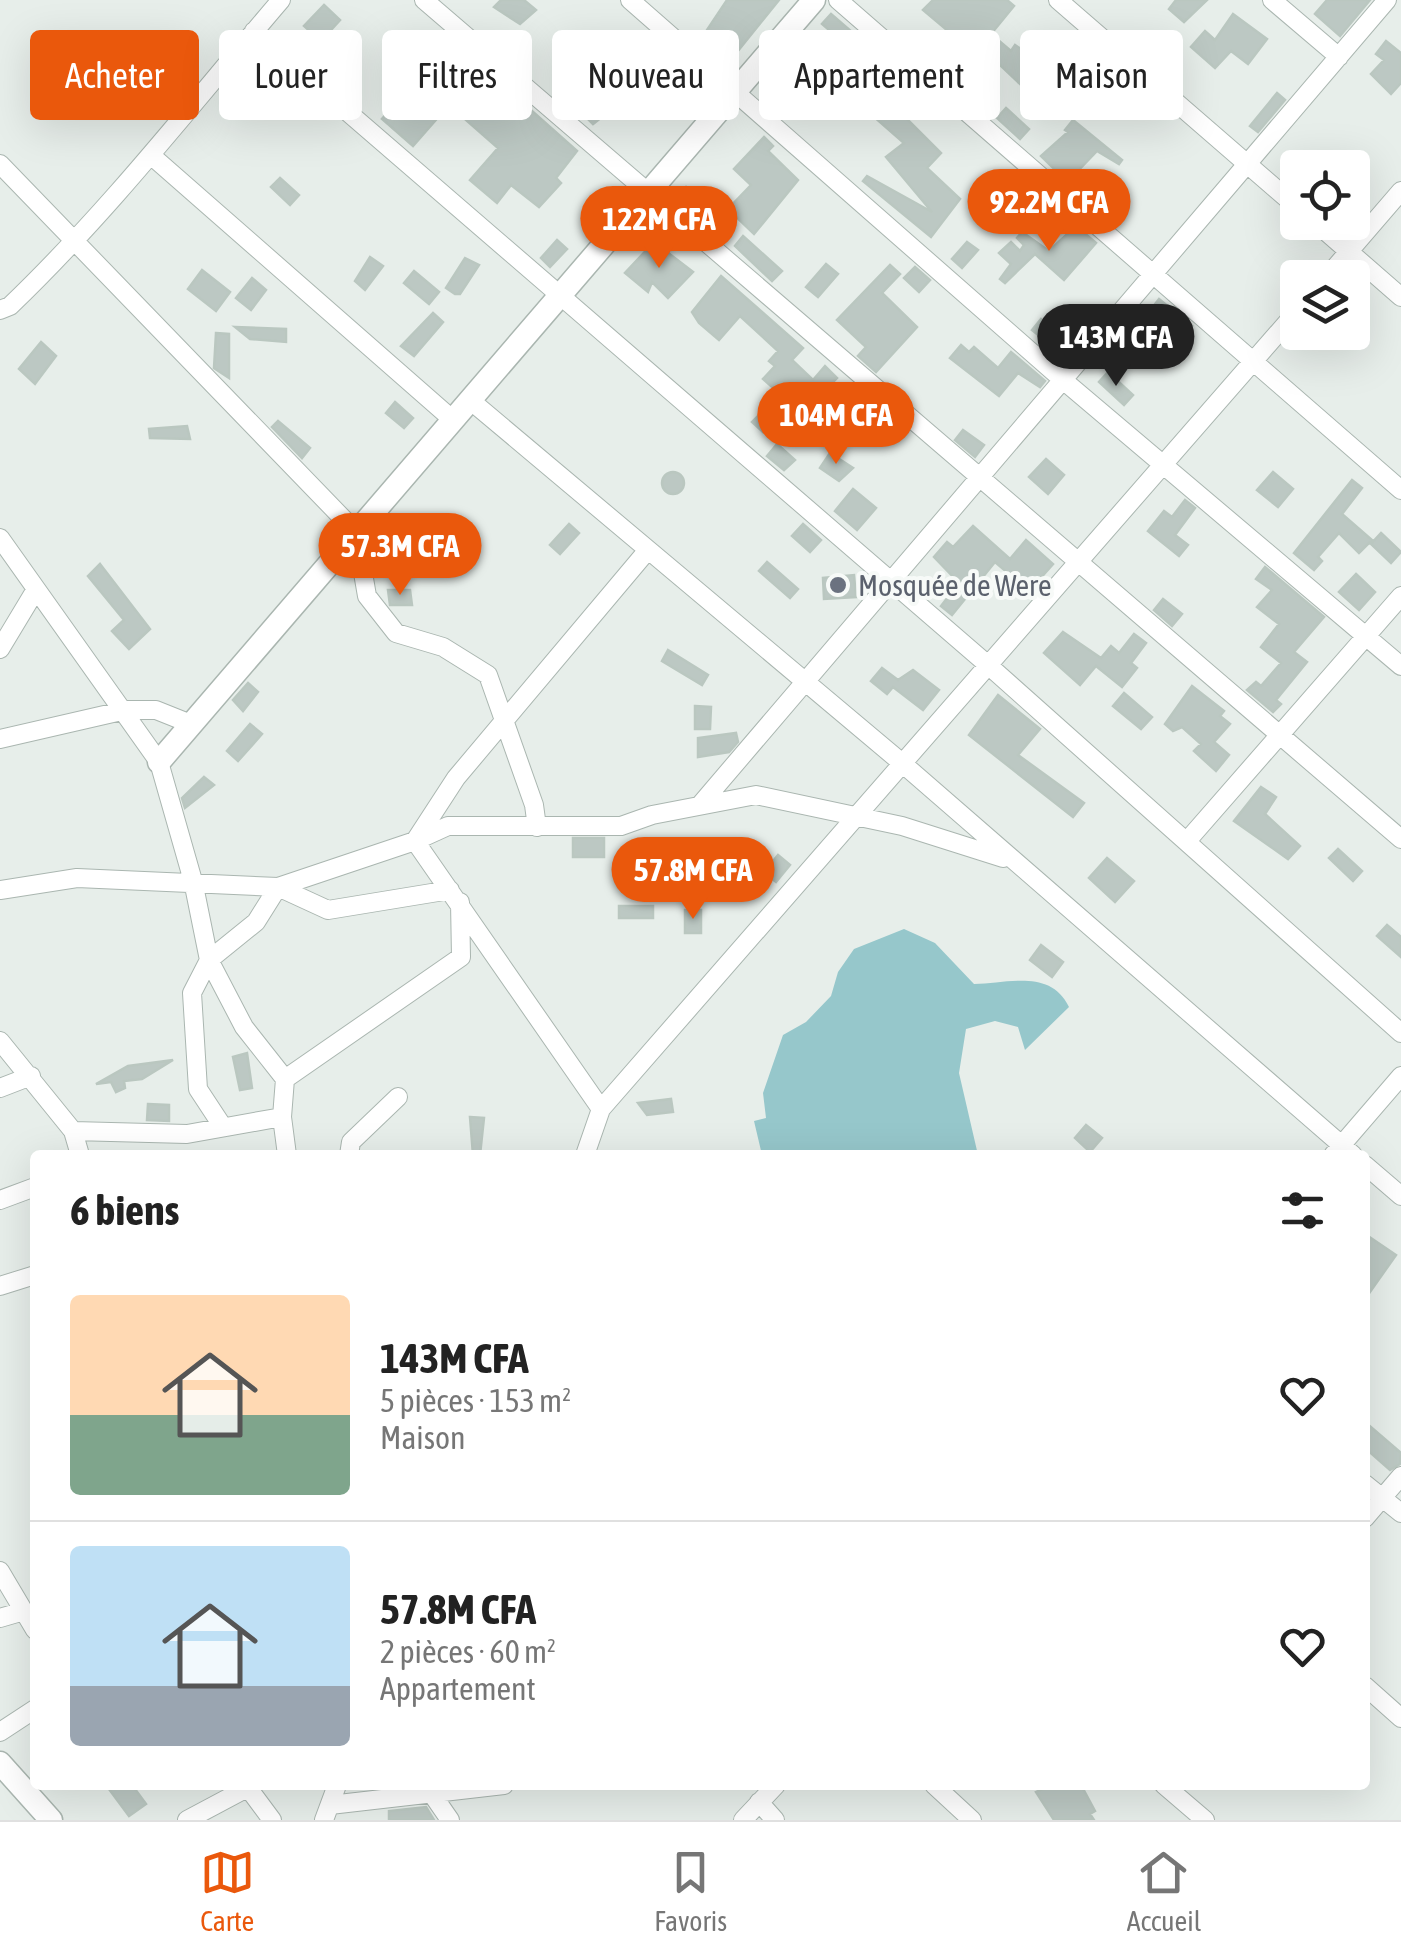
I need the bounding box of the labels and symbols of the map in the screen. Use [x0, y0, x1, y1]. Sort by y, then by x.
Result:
pin: 92.2M CFA [935, 169, 1163, 254]
pin: 122M CFA [556, 186, 762, 271]
pin: 143M CFA [1013, 304, 1219, 389]
pin: 104M CFA [733, 382, 939, 467]
pin: 57.3M CFA [286, 513, 514, 598]
place label: Mosquée de Were [858, 568, 1052, 602]
marker: Mosquée de Were [827, 574, 849, 596]
pin: 57.8M CFA [579, 837, 807, 922]

